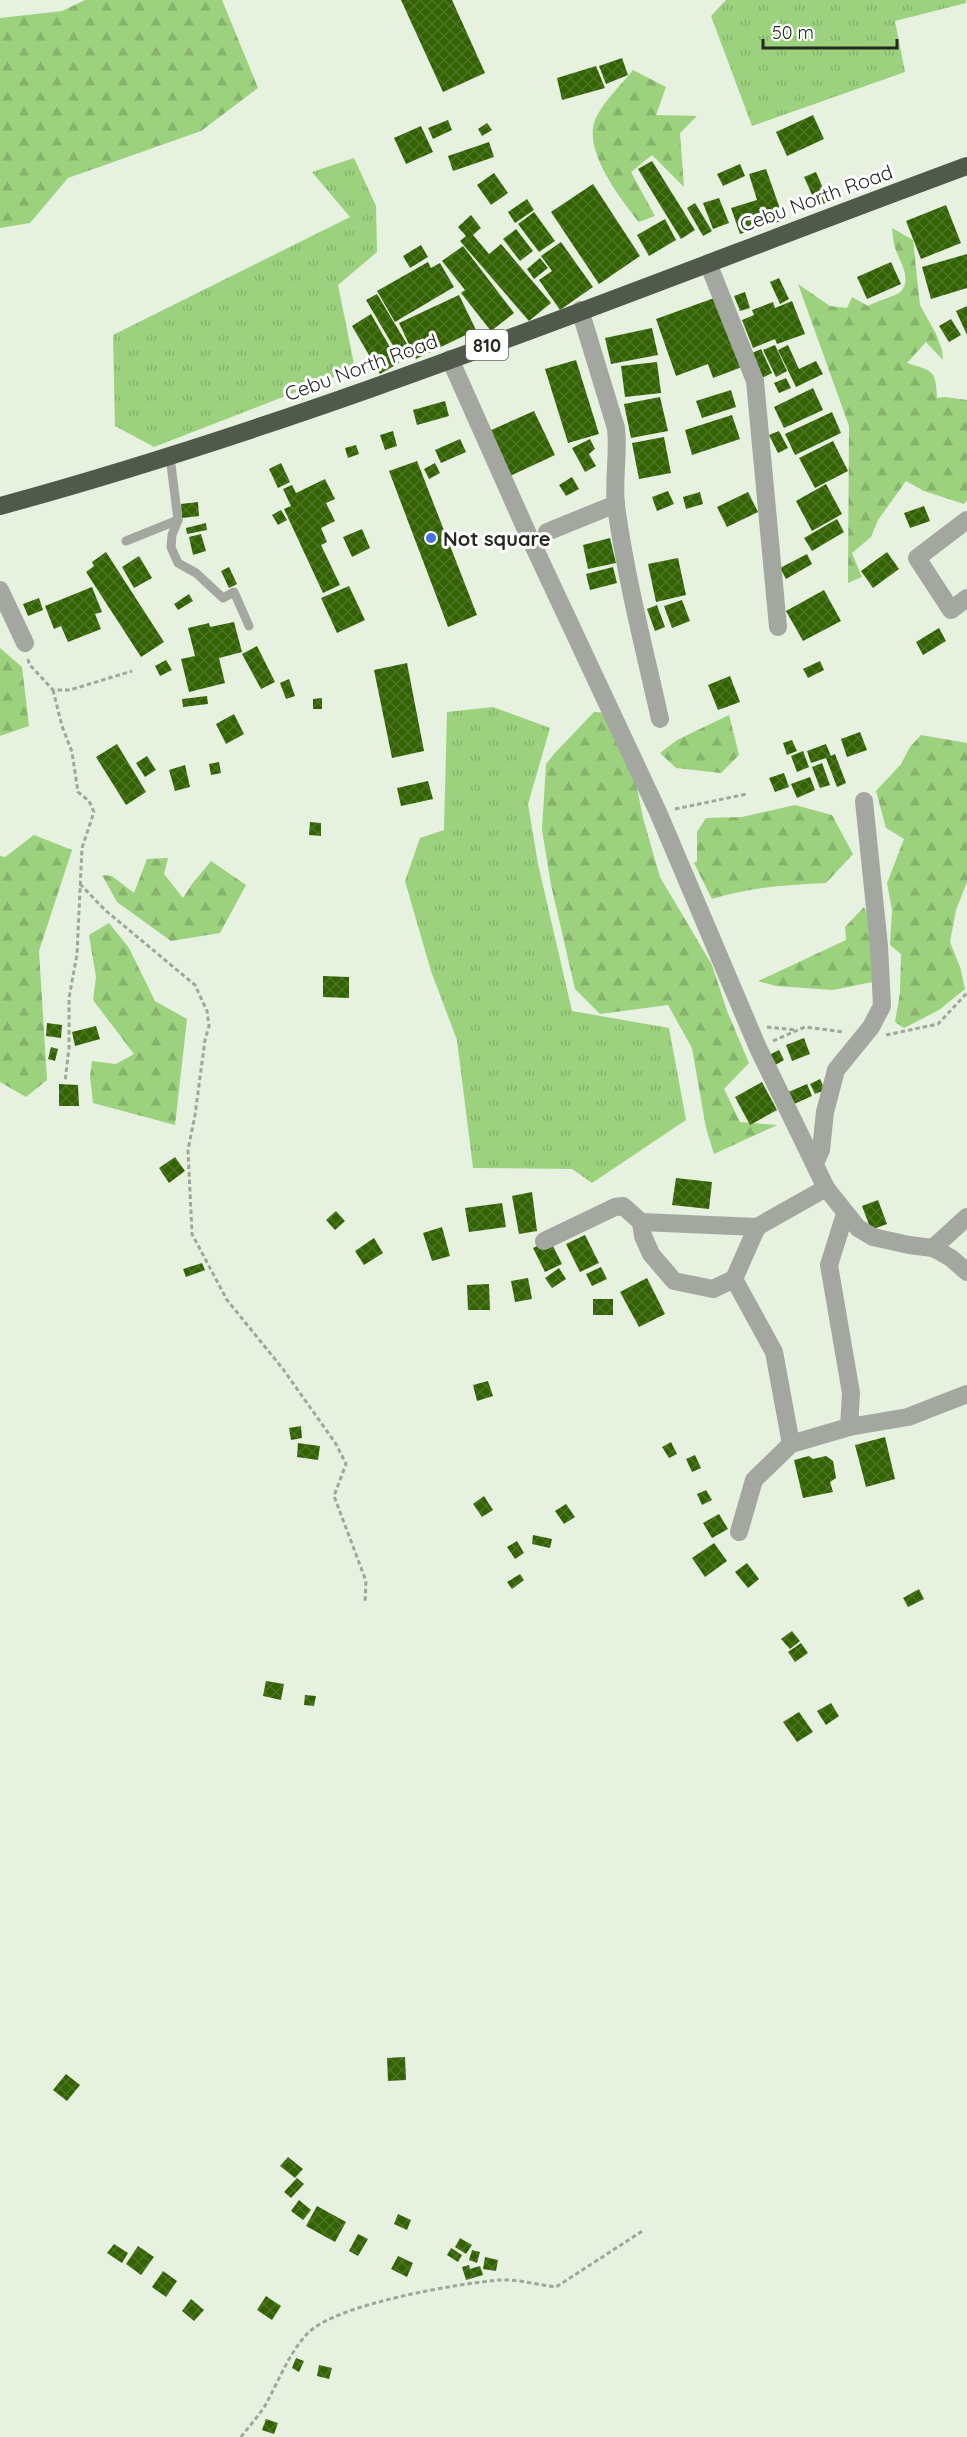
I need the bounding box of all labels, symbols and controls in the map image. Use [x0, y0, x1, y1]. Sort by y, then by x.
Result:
scale bar [763, 12, 896, 50]
text: 50 m [772, 21, 814, 44]
street label: Cebu North Road [736, 159, 896, 237]
street label: Cebu North Road [281, 328, 441, 406]
road number: 810 [466, 330, 508, 360]
place label: Not square [443, 526, 551, 551]
marker: Not square [424, 531, 438, 545]

